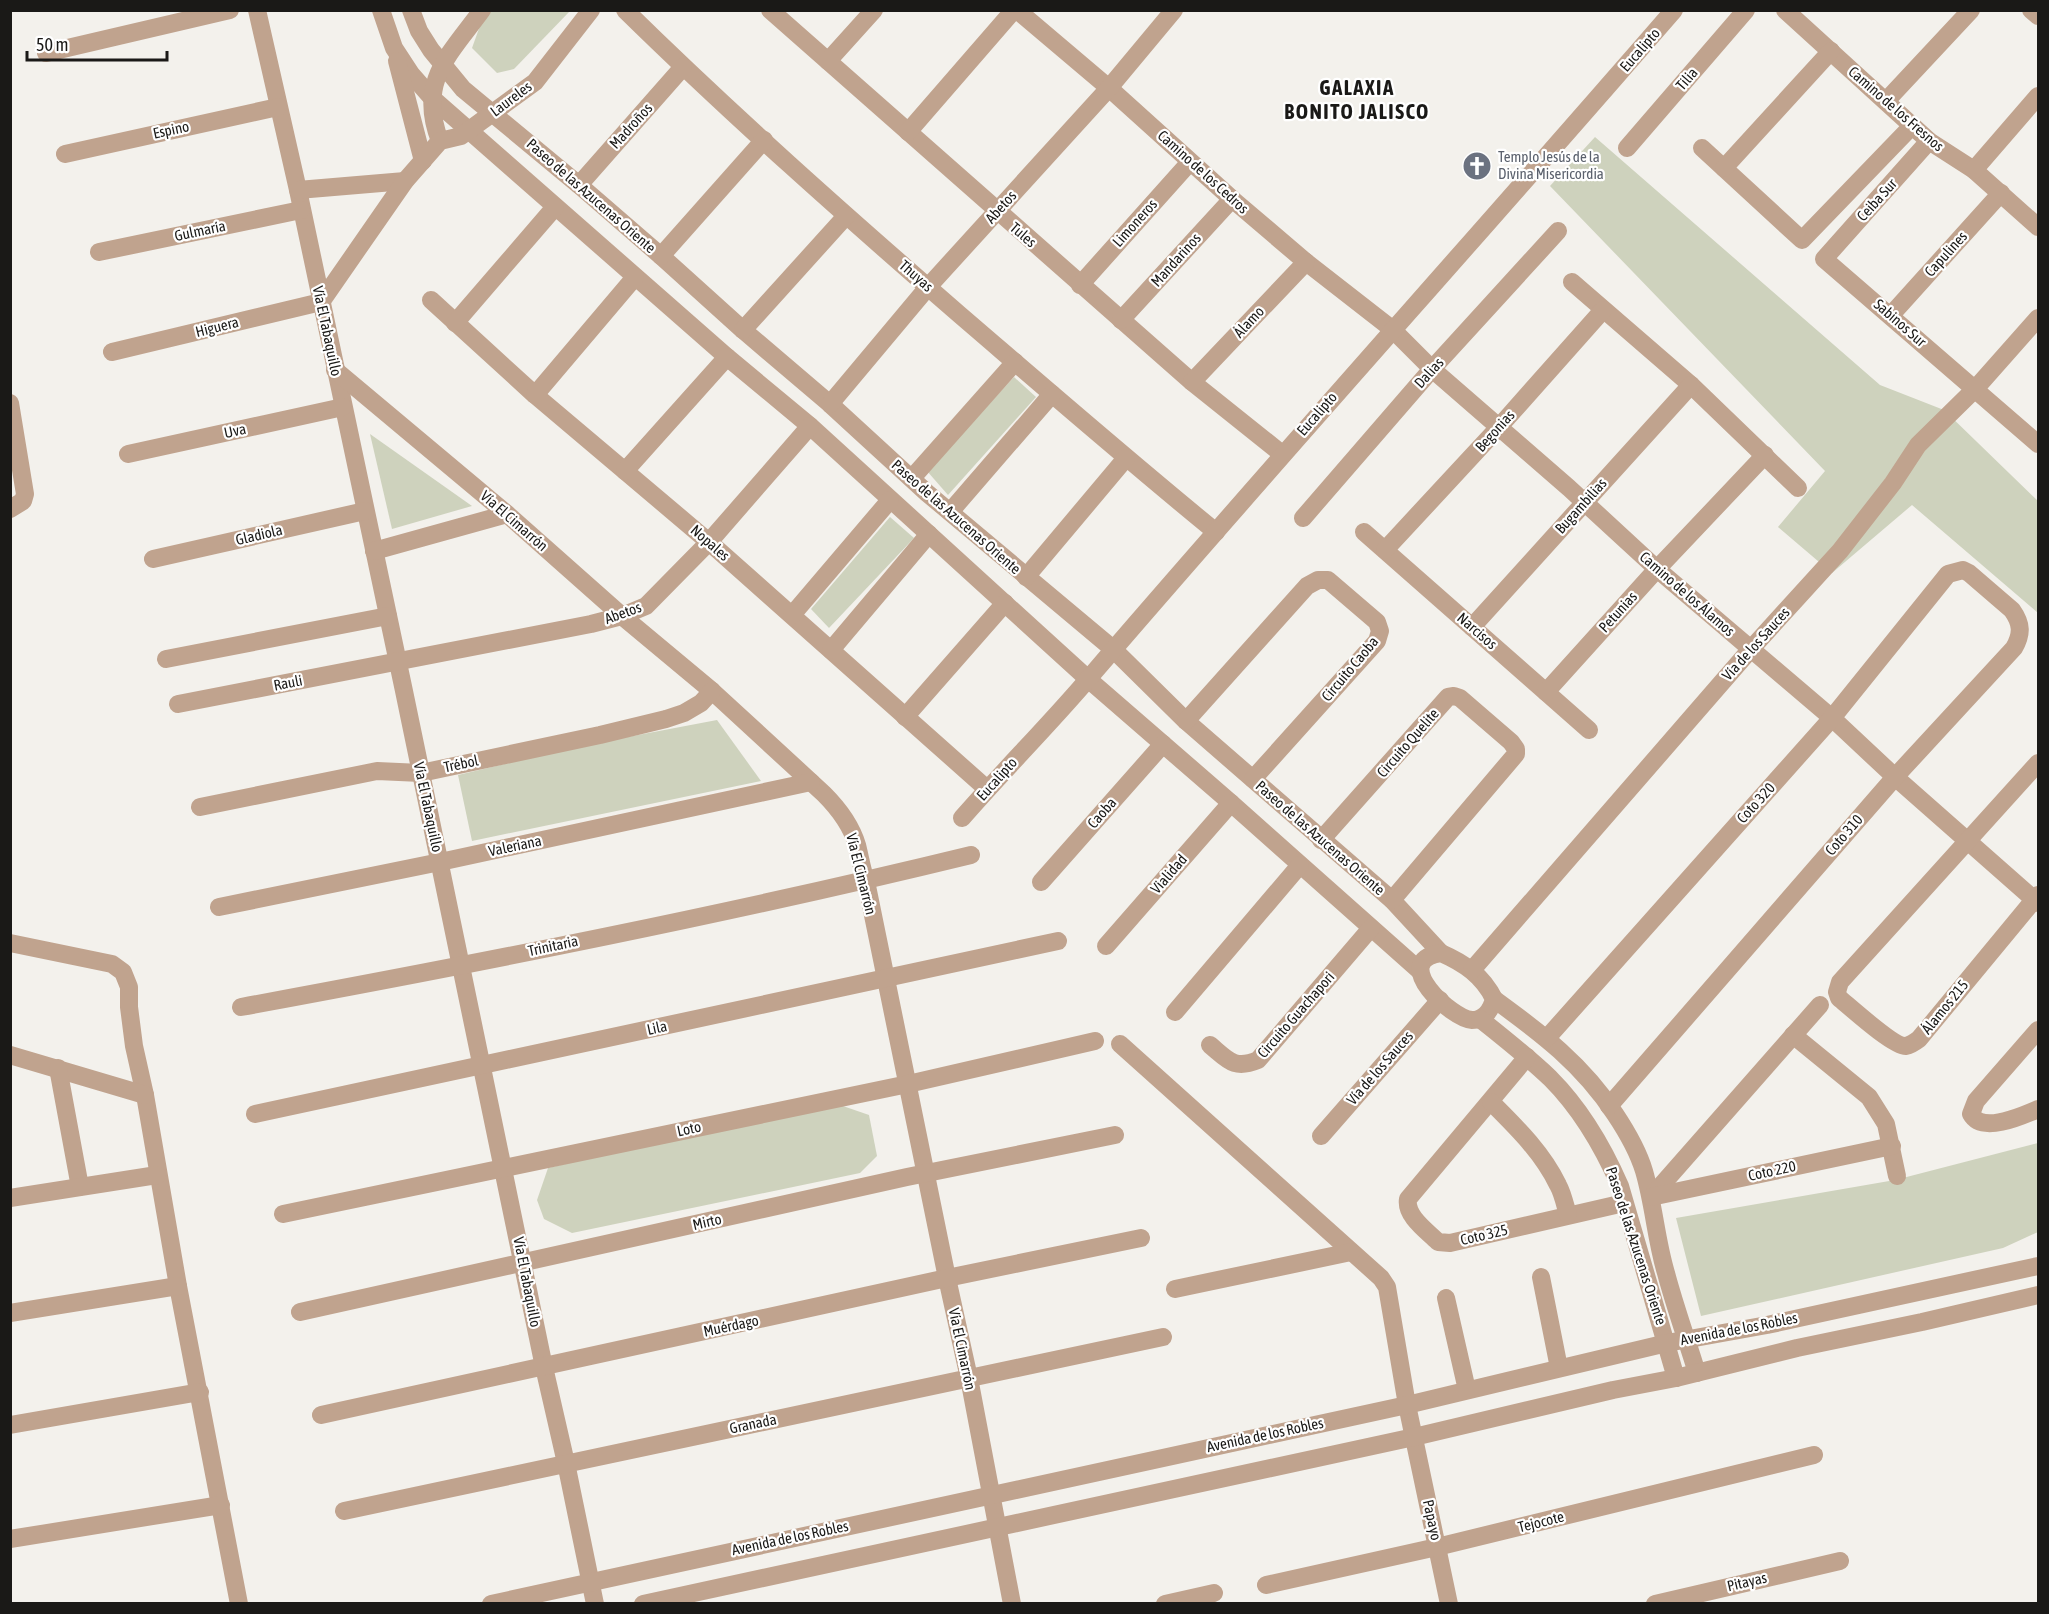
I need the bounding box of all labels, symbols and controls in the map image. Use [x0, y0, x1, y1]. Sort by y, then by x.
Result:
scale bar [27, 24, 166, 62]
street label: Eucalipto [1616, 25, 1663, 75]
text: 50 m [36, 34, 68, 55]
street label: Camino de los Fresnos [1845, 63, 1947, 155]
street label: Tilia [1672, 64, 1701, 93]
district label: GALAXIA BONITO JALISCO [1284, 75, 1430, 123]
street label: Laureles [487, 78, 535, 120]
street label: Madroños [606, 99, 655, 152]
street label: Espino [151, 117, 191, 142]
street label: Camino de los Cedros [1155, 127, 1252, 217]
street label: Paseo de las Azucenas Oriente [523, 135, 659, 256]
place label: Templo Jesús de la Divina Misericordia [1498, 148, 1604, 182]
church icon: Templo Jesús de la Divina Misericordia [1461, 150, 1493, 182]
street label: Ceiba Sur [1853, 175, 1900, 224]
street label: Abetos [982, 187, 1020, 226]
street label: Limoneros [1109, 195, 1160, 250]
street label: Gulmaría [173, 217, 227, 244]
street label: Tules [1007, 219, 1040, 251]
street label: Capulines [1921, 228, 1970, 280]
street label: Mandarinos [1147, 229, 1204, 290]
street label: Thuyas [896, 256, 937, 295]
street label: Vía El Tabaquillo [310, 284, 345, 377]
street label: Sabinos Sur [1871, 295, 1930, 350]
street label: Álamo [1230, 303, 1267, 341]
street label: Higuera [194, 313, 240, 340]
street label: Dalias [1411, 354, 1447, 391]
street label: Eucalipto [1293, 389, 1340, 439]
street label: Begonias [1472, 406, 1518, 455]
street label: Uva [222, 420, 247, 441]
street label: Paseo de las Azucenas Oriente [888, 456, 1024, 577]
street label: Bugambilias [1551, 475, 1610, 537]
street label: Vía El Cimarrón [477, 487, 551, 554]
street label: Gladiola [234, 521, 284, 548]
street label: Nopales [687, 521, 733, 564]
street label: Camino de los Álamos [1636, 548, 1738, 639]
street label: Petunias [1595, 588, 1640, 635]
street label: Abetos [602, 598, 643, 627]
street label: Vía de los Sauces [1718, 604, 1793, 684]
street label: Narcisos [1454, 609, 1501, 652]
street label: Circuito Caoba [1318, 633, 1382, 704]
street label: Rauli [272, 671, 304, 694]
street label: Circuito Quelite [1373, 705, 1442, 780]
street label: Trébol [442, 752, 480, 775]
street label: Eucalipto [973, 754, 1020, 804]
street label: Vía El Tabaquillo [411, 760, 446, 853]
street label: Paseo de las Azucenas Oriente [1252, 777, 1388, 898]
street label: Coto 320 [1733, 779, 1778, 826]
street label: Caoba [1084, 794, 1119, 831]
street label: Coto 310 [1821, 811, 1866, 858]
street label: Vía El Cimarrón [843, 831, 880, 916]
street label: Valeriana [487, 832, 543, 859]
street label: Vialidad [1147, 851, 1190, 897]
street label: Trinitaria [526, 932, 579, 959]
street label: Circuito Guachapori [1254, 968, 1338, 1061]
street label: Álamos 215 [1918, 976, 1972, 1037]
street label: Lila [645, 1017, 669, 1038]
street label: Vía de los Sauces [1343, 1027, 1416, 1108]
street label: Loto [675, 1118, 702, 1139]
street label: Coto 220 [1747, 1157, 1797, 1184]
street label: Paseo de las Azucenas Oriente [1603, 1165, 1670, 1327]
street label: Mirto [691, 1210, 723, 1233]
street label: Coto 325 [1458, 1221, 1509, 1248]
street label: Vía El Tabaquillo [510, 1235, 545, 1328]
street label: Vía El Cimarrón [946, 1306, 979, 1391]
street label: Avenida de los Robles [1679, 1309, 1799, 1348]
street label: Muérdago [702, 1311, 760, 1340]
street label: Granada [728, 1410, 778, 1437]
street label: Avenida de los Robles [1205, 1414, 1325, 1455]
street label: Papayo [1420, 1498, 1445, 1542]
street label: Tejocote [1516, 1508, 1566, 1535]
street label: Avenida de los Robles [730, 1517, 850, 1558]
street label: Pitayas [1725, 1569, 1768, 1594]

